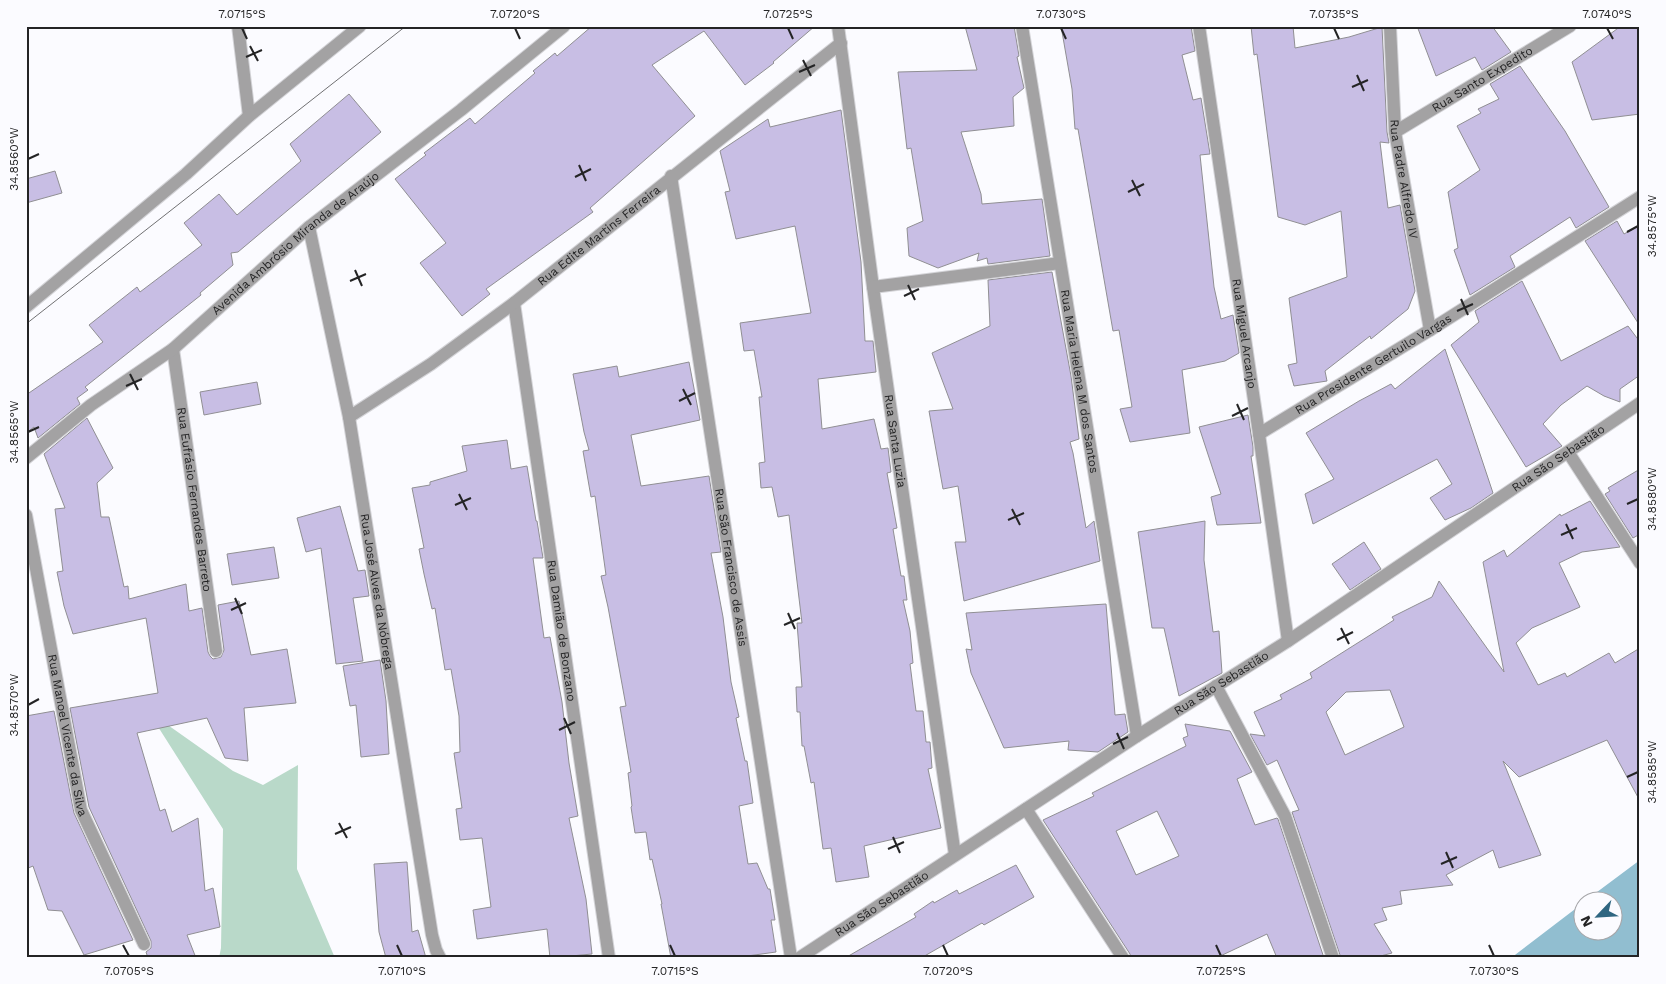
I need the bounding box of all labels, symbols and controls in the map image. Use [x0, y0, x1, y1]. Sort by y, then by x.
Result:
text: 7.0715°S [218, 7, 266, 21]
text: 7.0720°S [490, 7, 540, 21]
text: 7.0725°S [763, 7, 813, 21]
text: 7.0730°S [1036, 7, 1086, 21]
text: 7.0735°S [1309, 7, 1359, 21]
text: 7.0740°S [1582, 7, 1632, 21]
street label: Rua Santo Expedito [1429, 43, 1535, 115]
street label: Rua Padre Alfredo IV [1387, 119, 1421, 240]
text: 34.8560°W [7, 127, 21, 191]
street label: Avenida Ambrósio Miranda de Araújo [209, 169, 382, 318]
street label: Rua Edite Martins Ferreira [535, 182, 663, 289]
text: 34.8575°W [1645, 194, 1659, 257]
street label: Rua Miguel Arcanjo [1229, 278, 1259, 390]
street label: Rua Maria Helena M dos Santos [1058, 289, 1101, 474]
street label: Rua Presidente Gertuilo Vargas [1293, 311, 1454, 417]
street label: Rua Santa Luzia [882, 393, 909, 489]
text: 34.8565°W [7, 400, 21, 464]
street label: Rua Eufrásio Fernandes Barreto [174, 406, 214, 593]
street label: Rua São Sebastião [1509, 422, 1607, 495]
text: 34.8580°W [1645, 467, 1659, 531]
street label: Rua São Francisco de Assis [712, 487, 750, 647]
street label: Rua José Alves da Nóbrega [358, 513, 396, 671]
street label: Rua Damião de Bonzano [544, 559, 579, 702]
street label: Rua São Sebastião [1171, 648, 1271, 718]
street label: Rua Manoel Vicente da Silva [45, 653, 90, 819]
text: 34.8570°W [7, 673, 21, 736]
text: 34.8585°W [1645, 740, 1659, 804]
street label: Rua São Sebastião [832, 868, 931, 939]
north arrow [1574, 892, 1624, 942]
text: N [1577, 913, 1596, 930]
text: 7.0705°S [104, 964, 154, 978]
text: 7.0710°S [378, 964, 426, 978]
text: 7.0715°S [651, 964, 699, 978]
text: 7.0720°S [923, 964, 973, 978]
text: 7.0725°S [1196, 964, 1246, 978]
text: 7.0730°S [1469, 964, 1519, 978]

